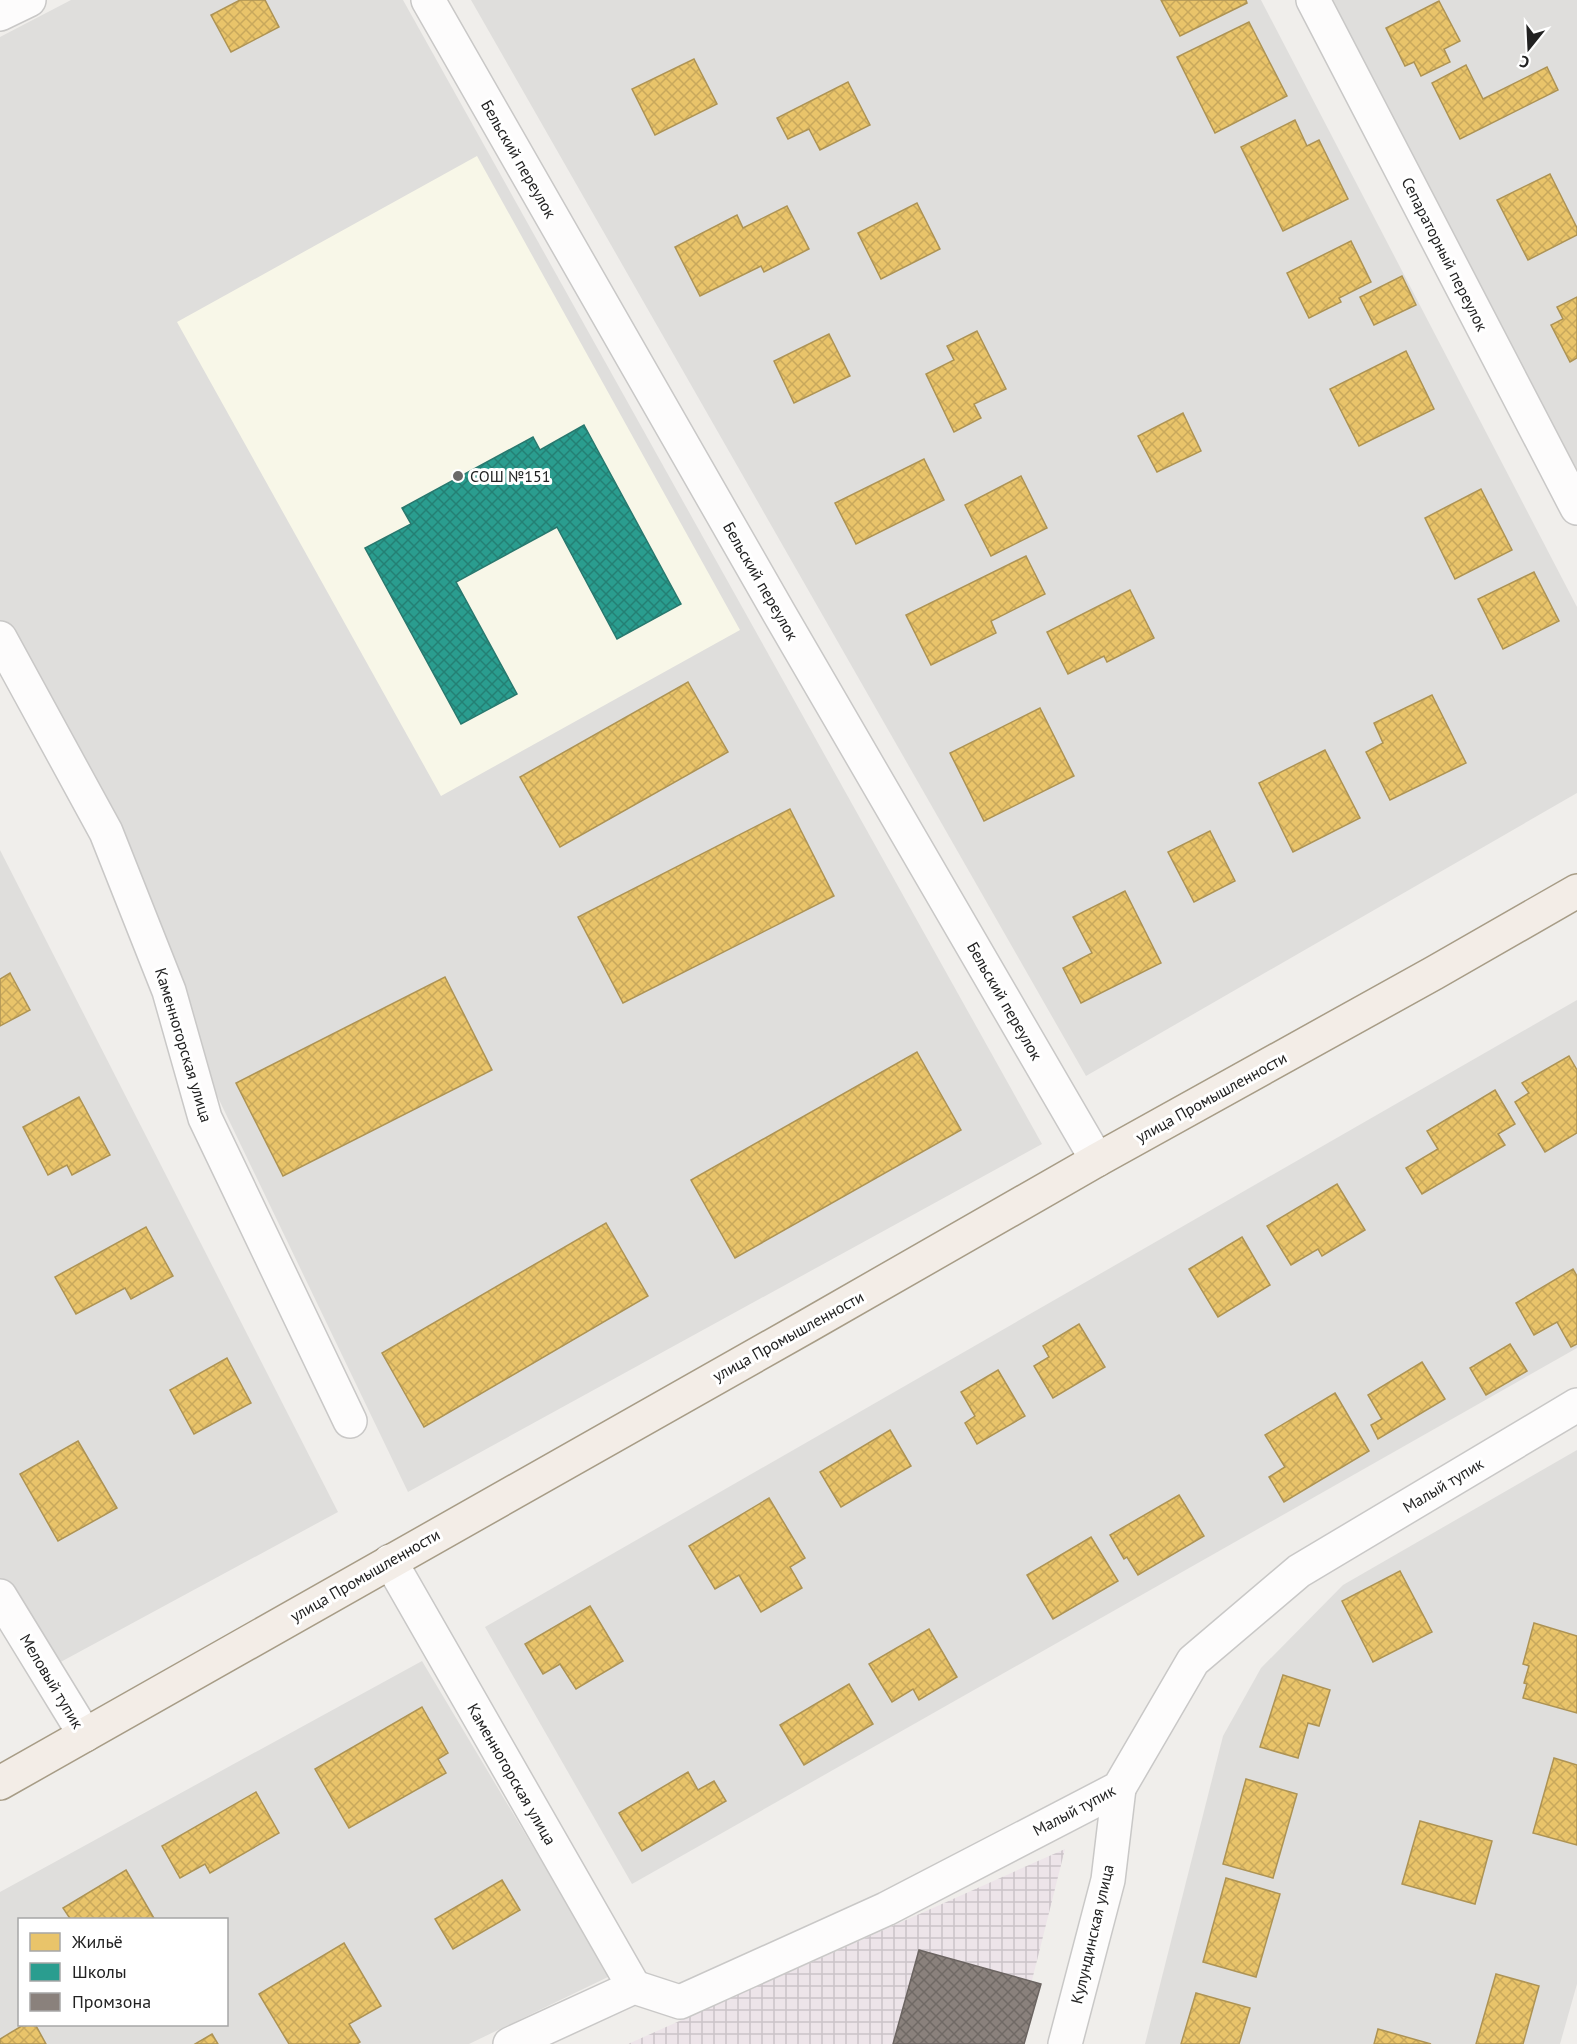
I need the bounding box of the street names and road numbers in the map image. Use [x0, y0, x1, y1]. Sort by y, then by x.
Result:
street label: Бельский переулок [477, 96, 561, 222]
street label: Сепараторный переулок [1397, 174, 1493, 335]
street label: Бельский переулок [719, 518, 803, 644]
street label: Бельский переулок [963, 938, 1047, 1064]
street label: Каменногорская улица [151, 965, 217, 1125]
street label: улица Промышленности [1132, 1047, 1290, 1147]
street label: улица Промышленности [709, 1286, 867, 1386]
street label: Малый тупик [1399, 1453, 1487, 1517]
street label: улица Промышленности [287, 1524, 443, 1626]
street label: Меловый тупик [16, 1630, 88, 1732]
street label: Каменногорская улица [463, 1700, 561, 1848]
street label: Малый тупик [1029, 1780, 1119, 1840]
street label: Кулундинская улица [1066, 1862, 1118, 2006]

